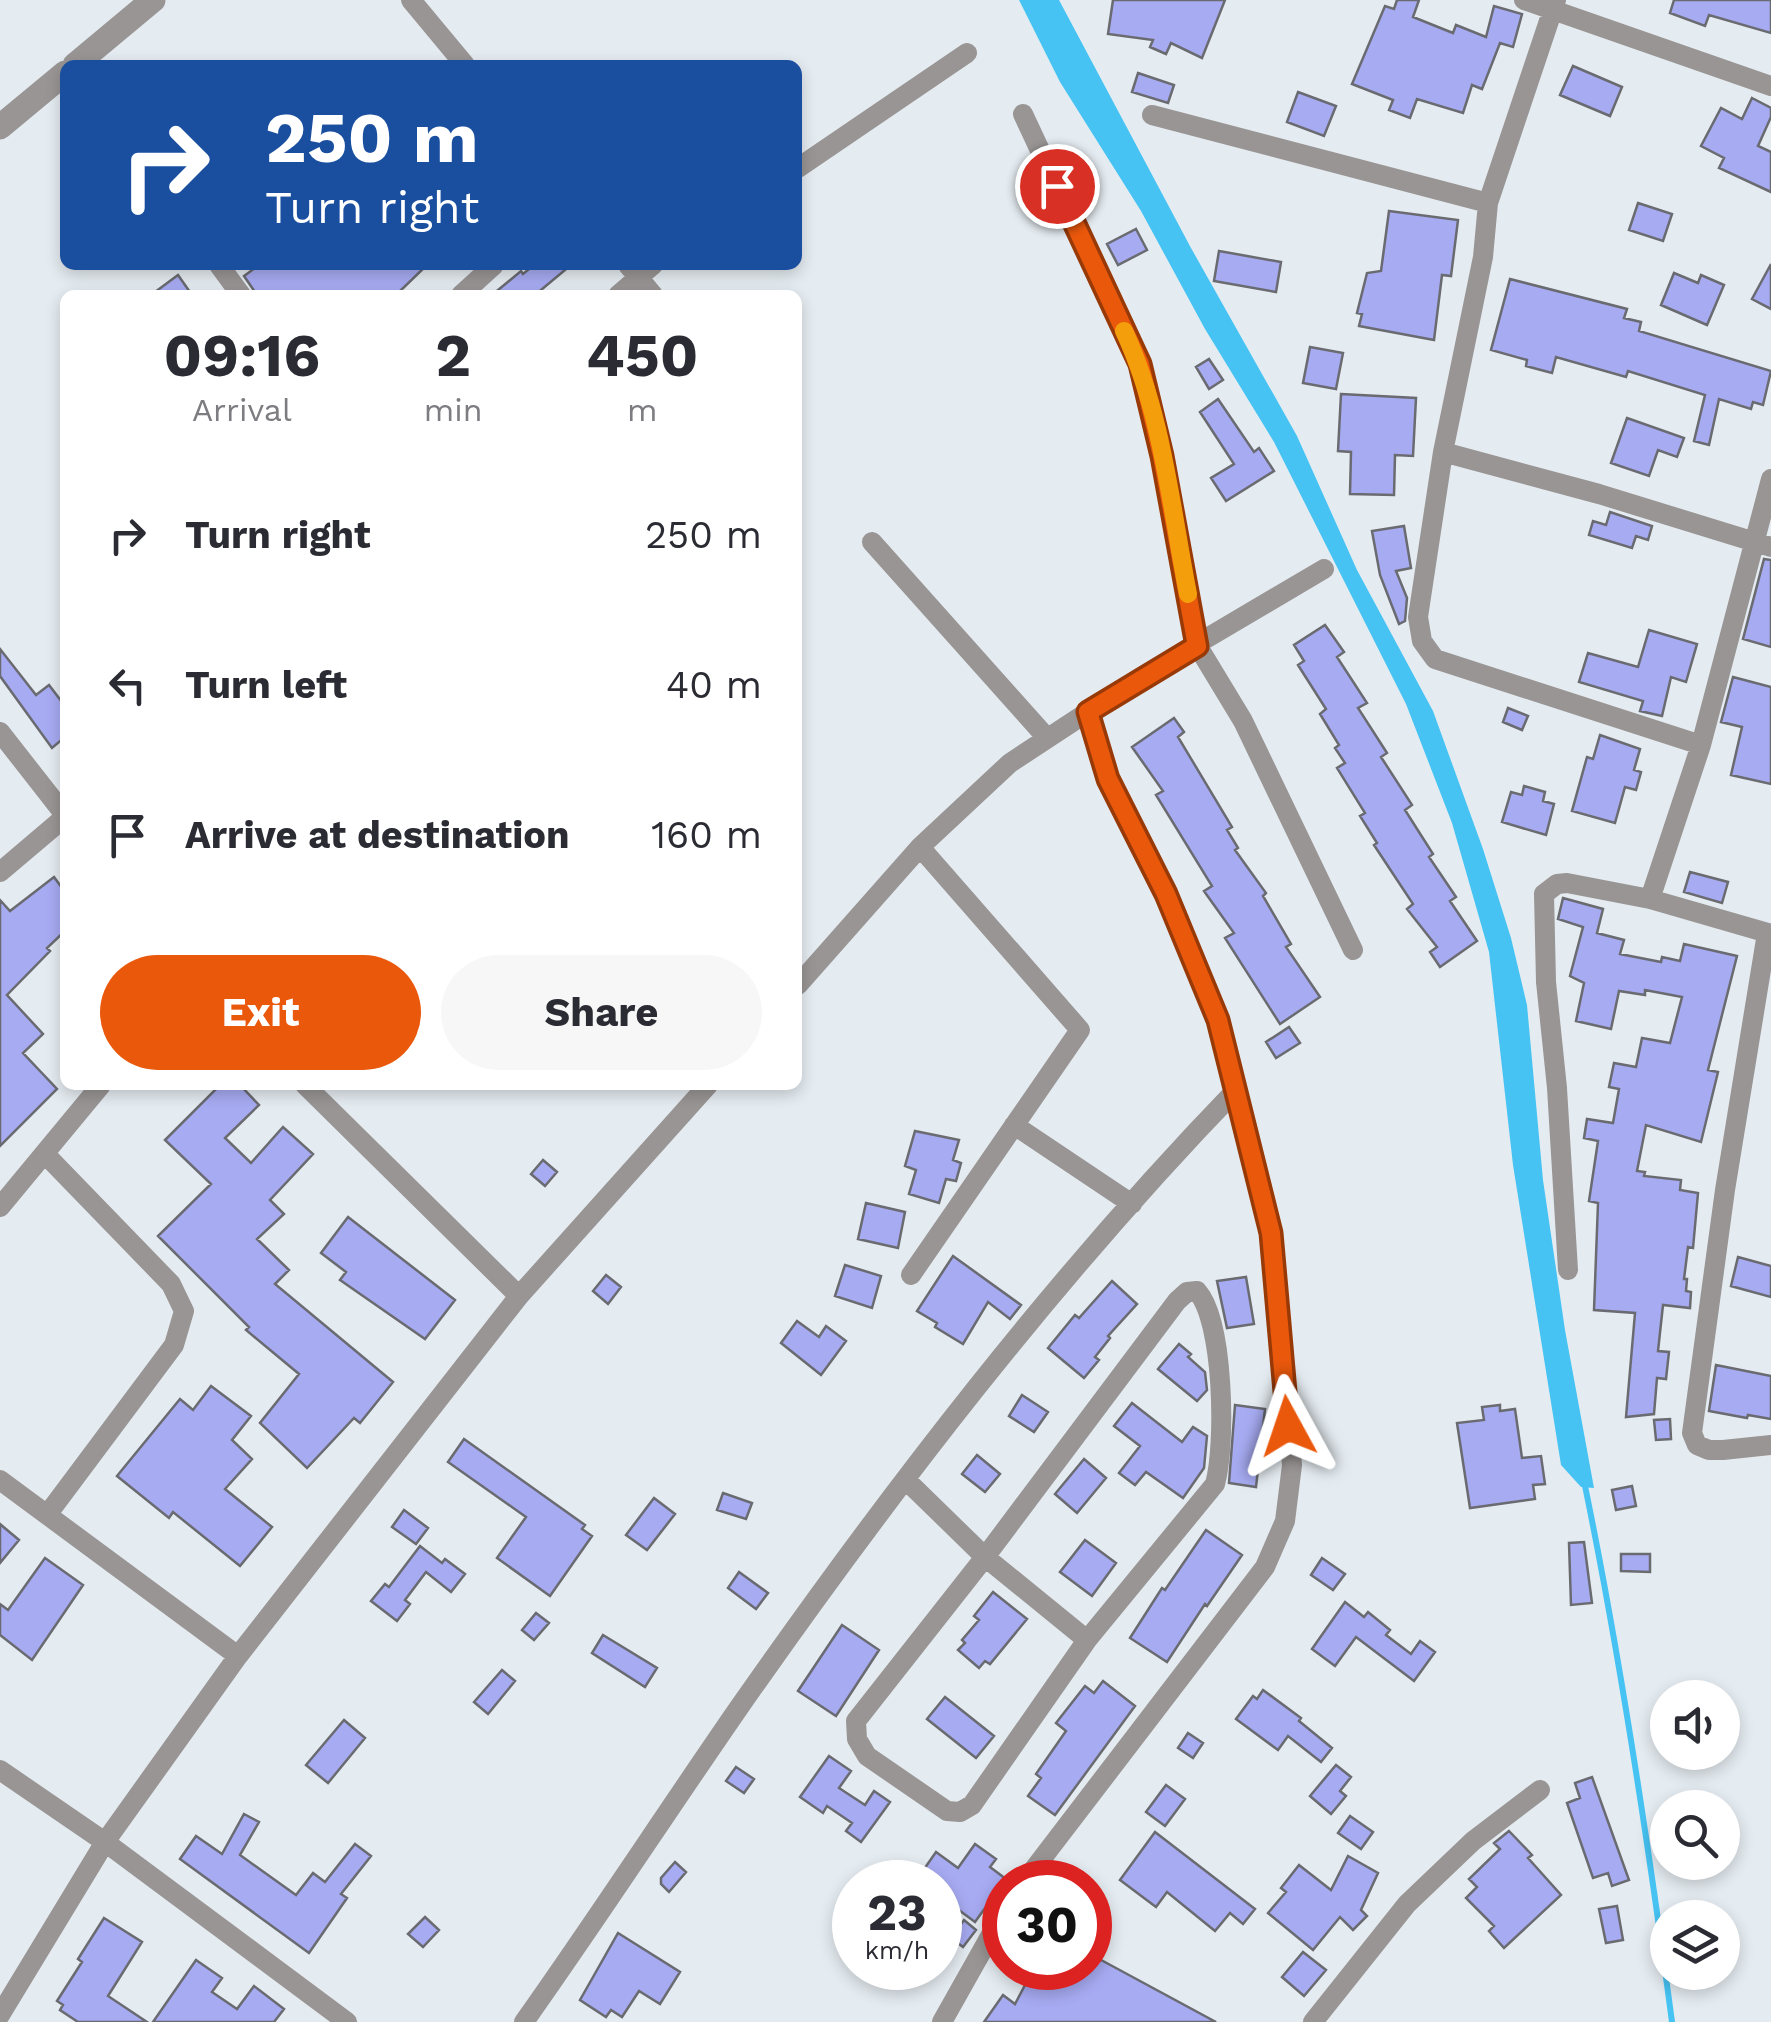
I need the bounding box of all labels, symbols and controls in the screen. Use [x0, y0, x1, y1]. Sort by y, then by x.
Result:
text: 250 m [265, 97, 479, 179]
icon: right [100, 100, 230, 230]
pin [1015, 144, 1100, 229]
icon: arrive [1030, 159, 1085, 214]
text: Turn right [265, 181, 479, 234]
text: 09:16 [164, 320, 320, 391]
text: 2 [435, 320, 471, 391]
text: 450 [586, 320, 698, 391]
text: Arrival [192, 391, 292, 429]
text: min [424, 391, 482, 429]
text: m [627, 391, 657, 429]
icon: right [100, 508, 155, 563]
text: Turn right [185, 513, 371, 557]
text: 250 m [645, 513, 762, 557]
icon: left [100, 658, 155, 713]
text: Turn left [185, 663, 347, 707]
text: 40 m [666, 663, 762, 707]
icon: arrive [100, 808, 155, 863]
text: Arrive at destination [185, 813, 570, 857]
text: 160 m [651, 813, 762, 857]
button: Exit [100, 955, 421, 1070]
button: Share [441, 955, 762, 1070]
position arrow [1236, 1374, 1340, 1478]
map controls [1650, 1680, 1740, 1990]
button: sound [1650, 1680, 1740, 1770]
button: search [1650, 1790, 1740, 1880]
speed limit sign: 30 [982, 1860, 1112, 1990]
text: 23 [867, 1883, 927, 1942]
button: layers [1650, 1900, 1740, 1990]
text: km/h [865, 1936, 929, 1965]

